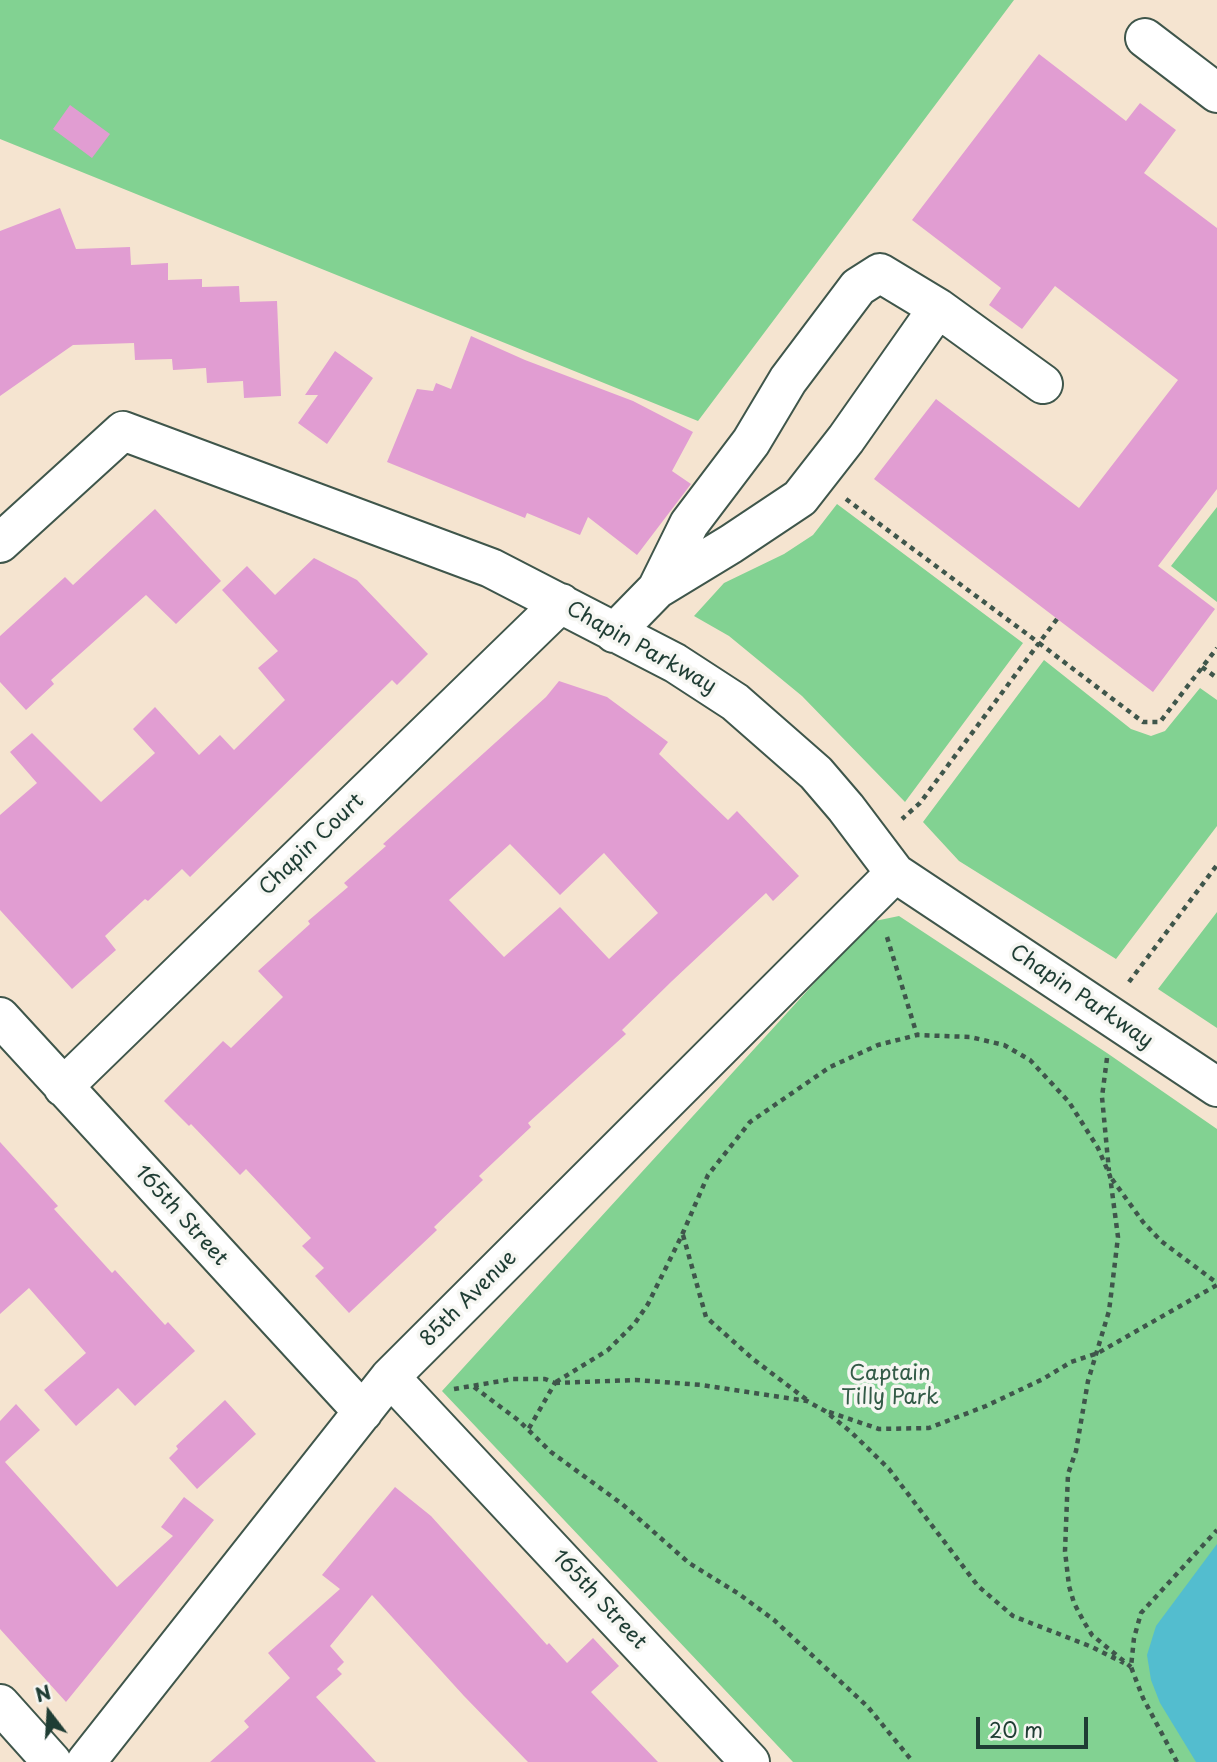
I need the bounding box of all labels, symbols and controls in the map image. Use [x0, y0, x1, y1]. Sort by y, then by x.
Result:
street label: Chapin Parkway [562, 596, 720, 700]
street label: Chapin Court [254, 789, 370, 901]
street label: Chapin Parkway [1005, 940, 1157, 1054]
street label: 165th Street [129, 1161, 233, 1271]
street label: 85th Avenue [416, 1246, 522, 1352]
park label: Captain Tilly Park [841, 1361, 939, 1411]
street label: 165th Street [547, 1545, 651, 1655]
text: N [32, 1677, 54, 1709]
north arrow [14, 1678, 84, 1748]
scale bar [979, 1702, 1091, 1746]
text: 20 m [989, 1713, 1043, 1745]

